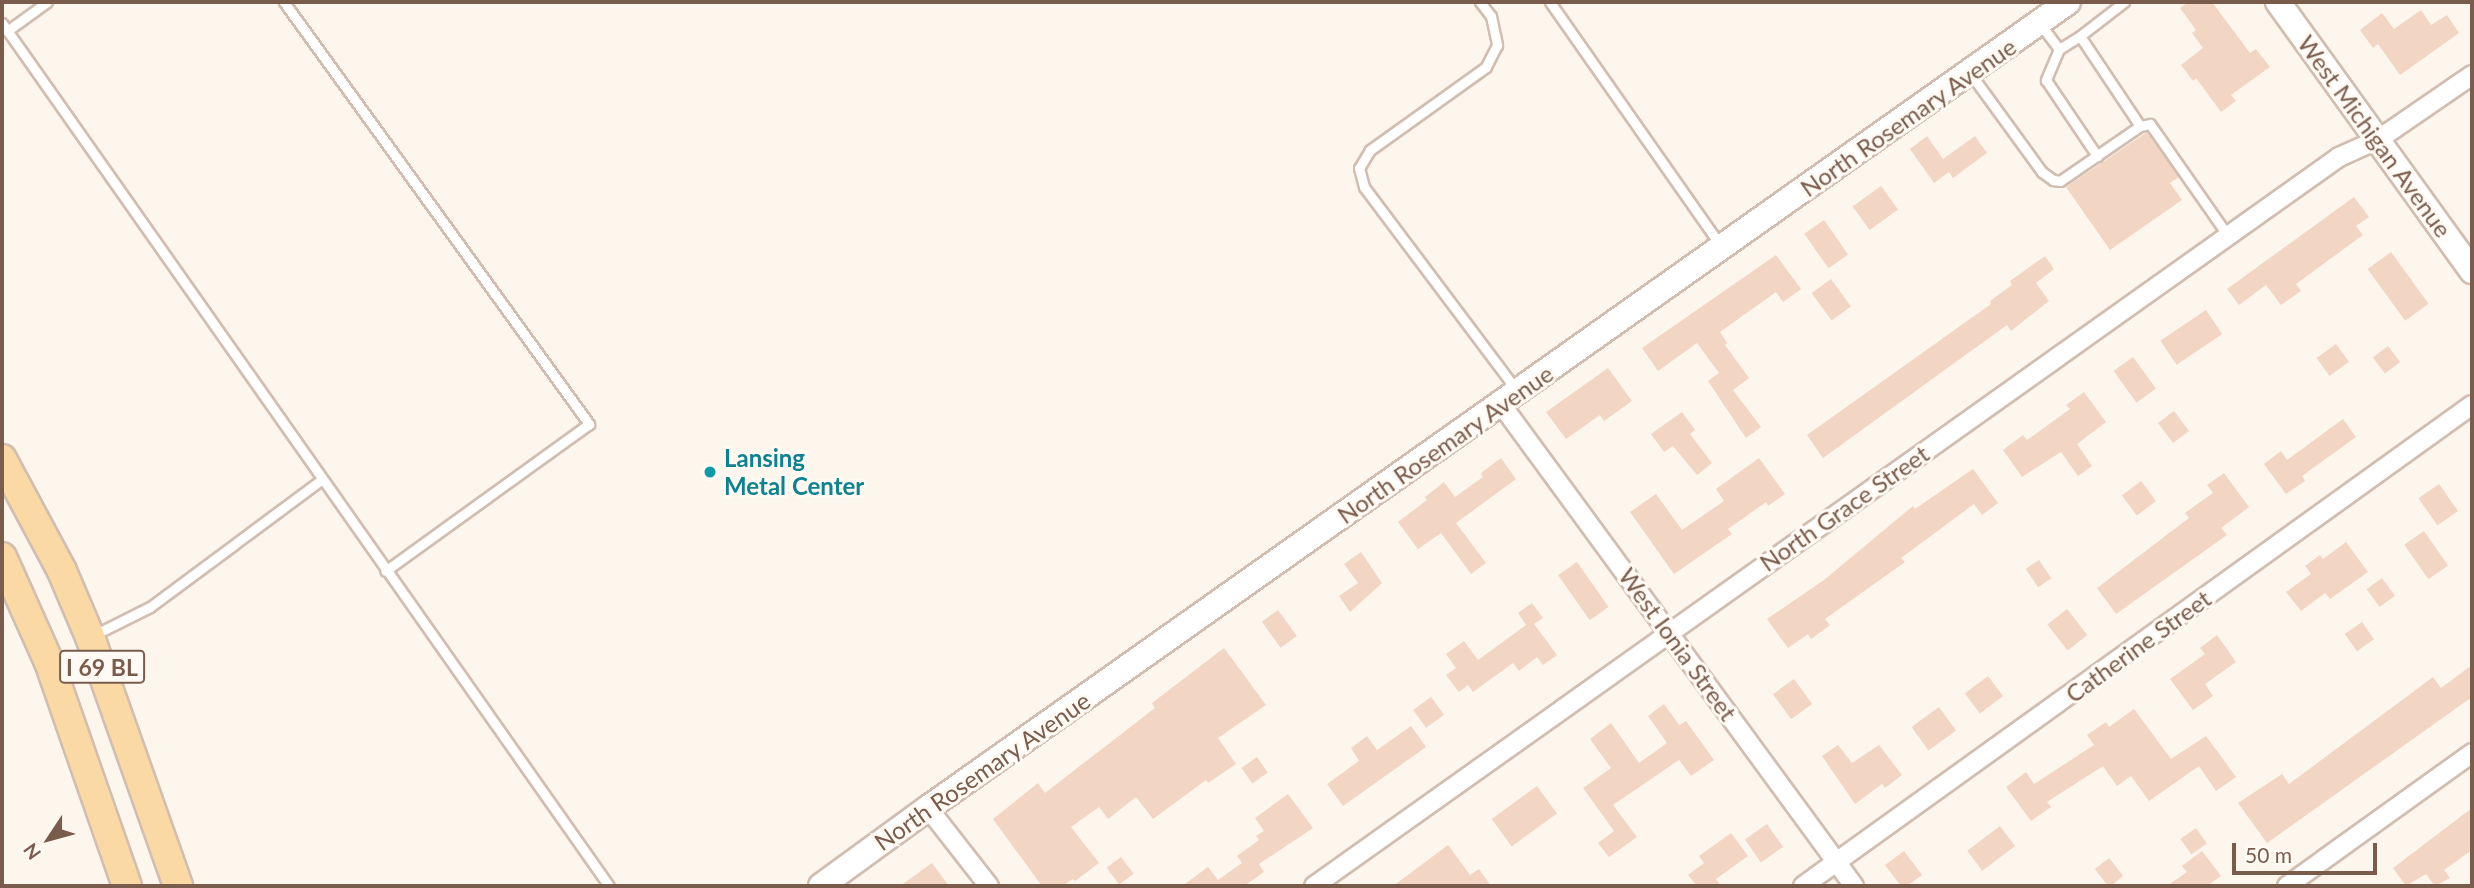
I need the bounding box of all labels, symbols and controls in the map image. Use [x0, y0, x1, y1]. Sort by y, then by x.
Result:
street label: West Michigan Avenue [2292, 29, 2458, 243]
street label: North Rosemary Avenue [1794, 31, 2022, 203]
street label: North Rosemary Avenue [1331, 358, 1559, 530]
street label: North Grace Street [1754, 439, 1934, 577]
place label: Lansing Metal Center [724, 444, 864, 500]
marker: Lansing Metal Center [702, 464, 718, 480]
street label: West Ionia Street [1613, 562, 1743, 726]
street label: Catherine Street [2060, 584, 2216, 708]
road number: I 69 BL [58, 648, 146, 687]
street label: North Rosemary Avenue [868, 685, 1096, 857]
north arrow [14, 804, 84, 874]
scale bar [2236, 828, 2381, 872]
text: N [18, 839, 45, 864]
text: 50 m [2245, 842, 2292, 867]

